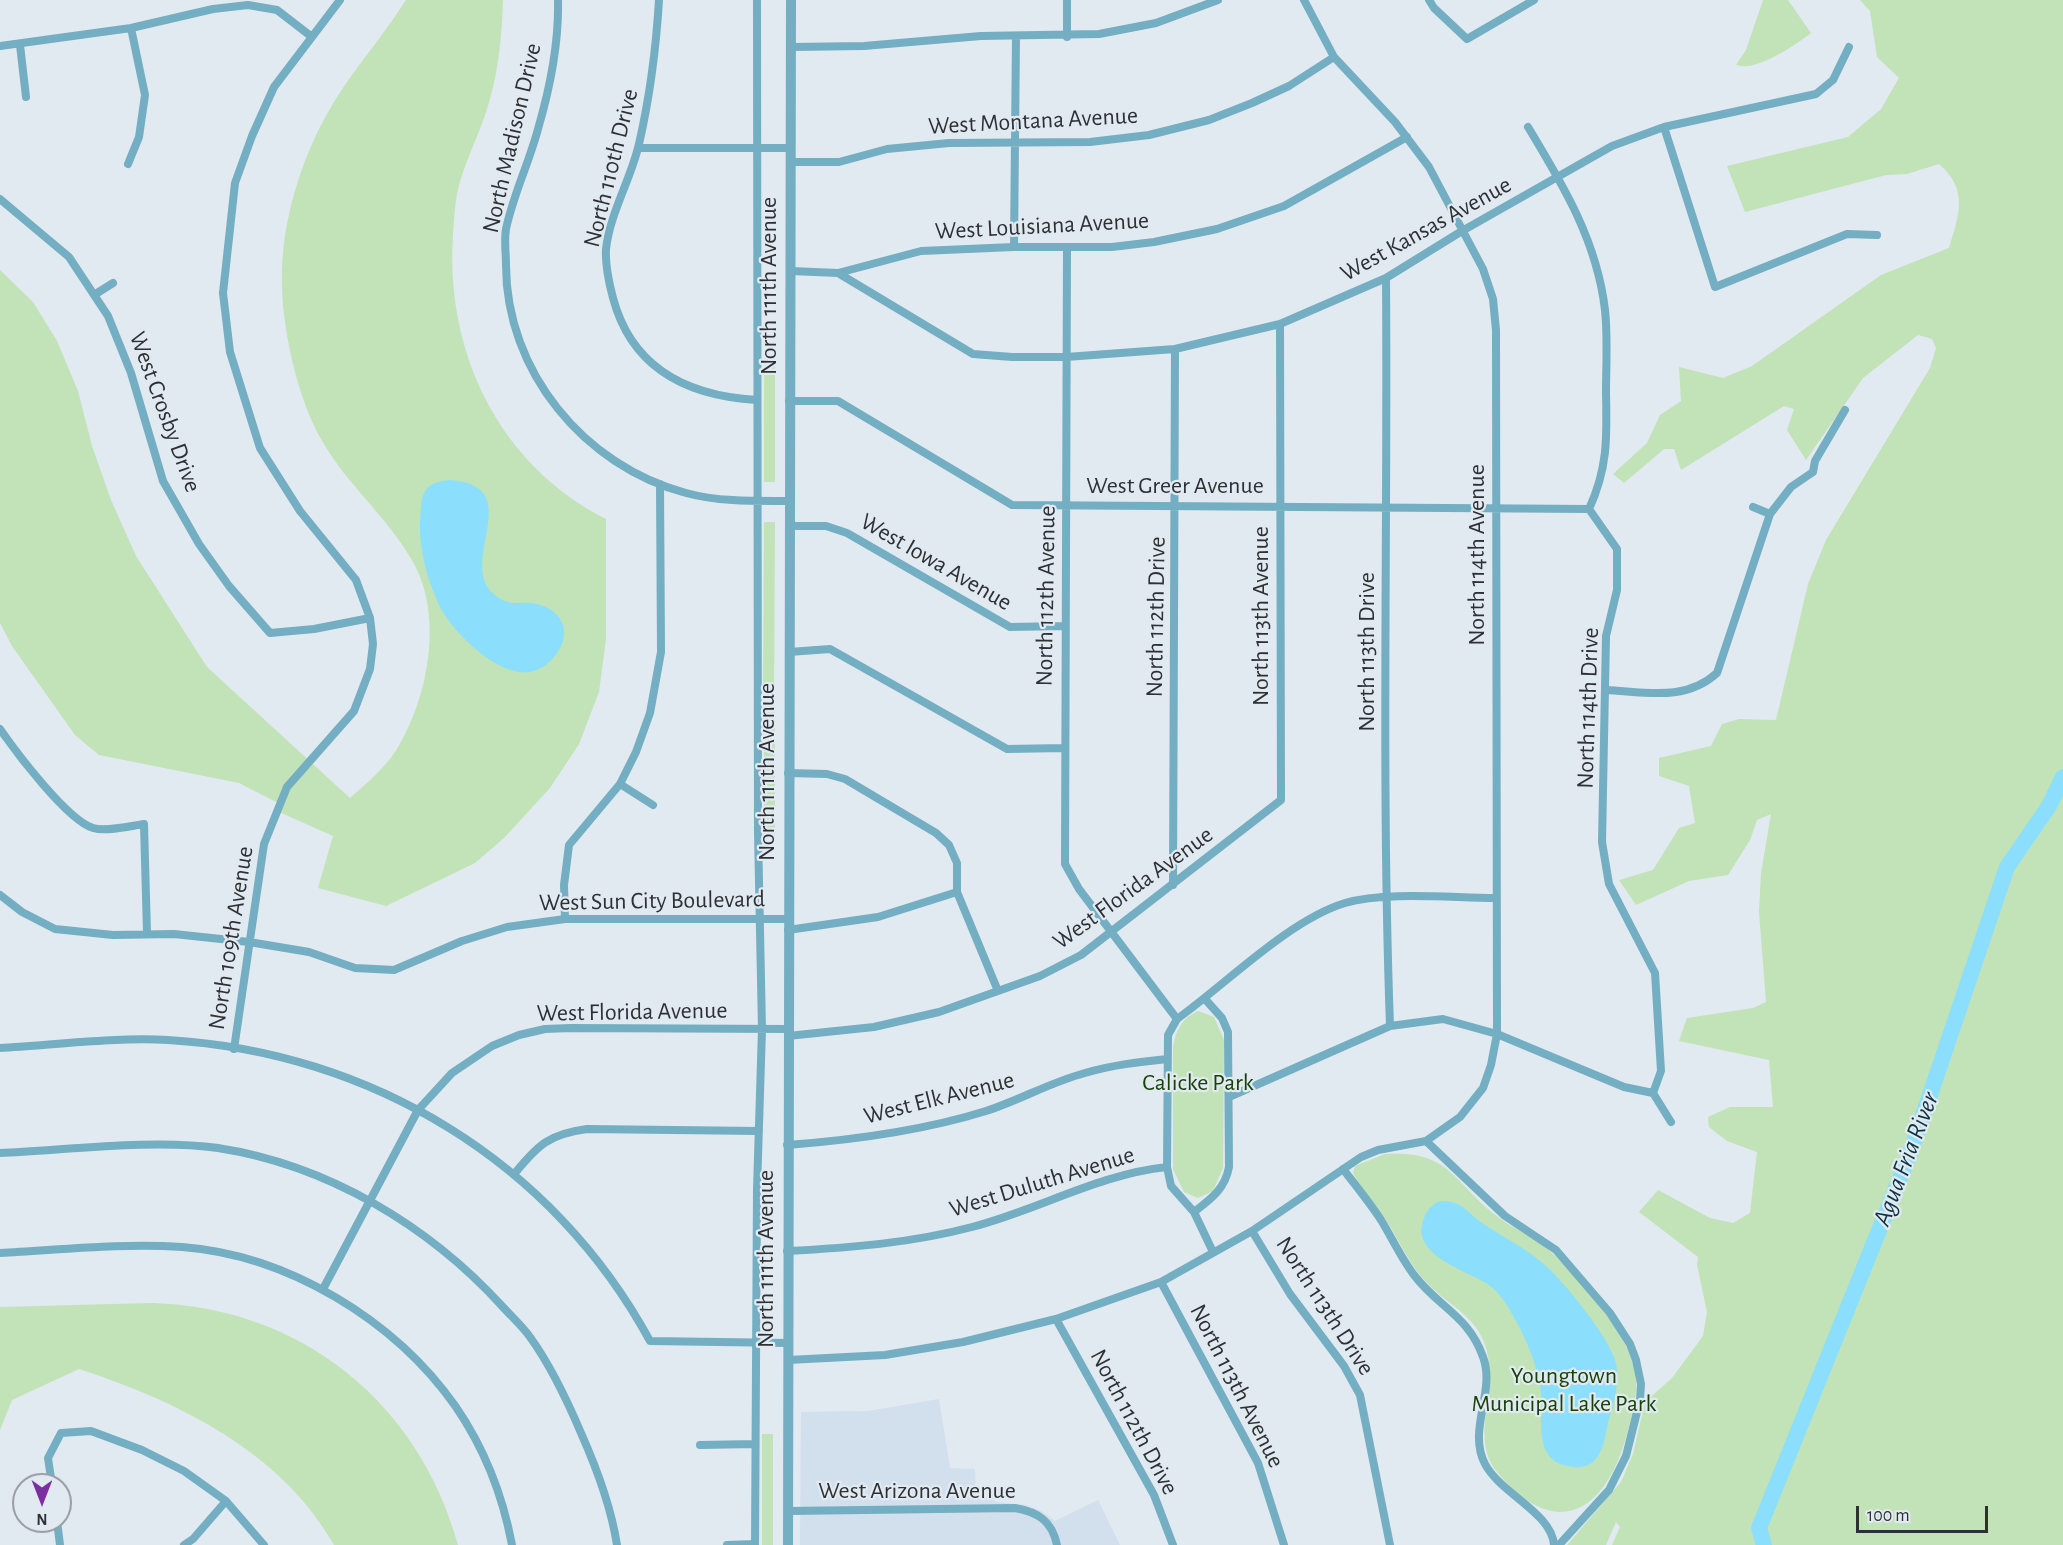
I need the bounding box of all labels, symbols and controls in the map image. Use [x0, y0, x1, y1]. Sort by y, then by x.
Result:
street label: North Madison Drive [476, 40, 548, 236]
street label: North 110th Drive [577, 86, 645, 250]
street label: West Montana Avenue [927, 101, 1139, 141]
street label: West Kansas Avenue [1336, 170, 1516, 288]
street label: North 111th Avenue [755, 197, 783, 375]
street label: West Louisiana Avenue [934, 206, 1150, 246]
street label: West Crosby Drive [123, 328, 207, 496]
street label: North 114th Avenue [1463, 464, 1491, 646]
street label: West Greer Avenue [1086, 472, 1264, 500]
street label: North 112th Avenue [1030, 505, 1062, 687]
street label: West Iowa Avenue [855, 507, 1017, 617]
street label: North 113th Avenue [1247, 526, 1275, 706]
street label: North 112th Drive [1140, 536, 1172, 698]
street label: North 113th Drive [1353, 572, 1381, 732]
street label: North 114th Drive [1571, 627, 1605, 789]
street label: North 111th Avenue [753, 683, 781, 861]
street label: West Florida Avenue [1047, 820, 1219, 956]
street label: North 109th Avenue [202, 844, 260, 1032]
street label: West Sun City Boulevard [539, 885, 765, 917]
street label: West Florida Avenue [536, 996, 728, 1028]
street label: West Elk Avenue [861, 1065, 1017, 1131]
park label: Calicke Park [1142, 1069, 1254, 1097]
water label: Agua Fria River [1866, 1088, 1946, 1230]
street label: West Duluth Avenue [946, 1140, 1138, 1224]
street label: North 111th Avenue [752, 1170, 780, 1348]
street label: North 113th Drive [1269, 1231, 1381, 1381]
street label: North 113th Avenue [1183, 1299, 1291, 1473]
street label: North 112th Drive [1084, 1344, 1184, 1500]
park label: Youngtown Municipal Lake Park [1472, 1362, 1656, 1418]
north arrow [12, 1473, 72, 1533]
street label: West Arizona Avenue [818, 1477, 1016, 1505]
scale bar [1859, 1494, 1991, 1532]
text: 100 m [1867, 1507, 1910, 1525]
text: N [36, 1511, 48, 1527]

